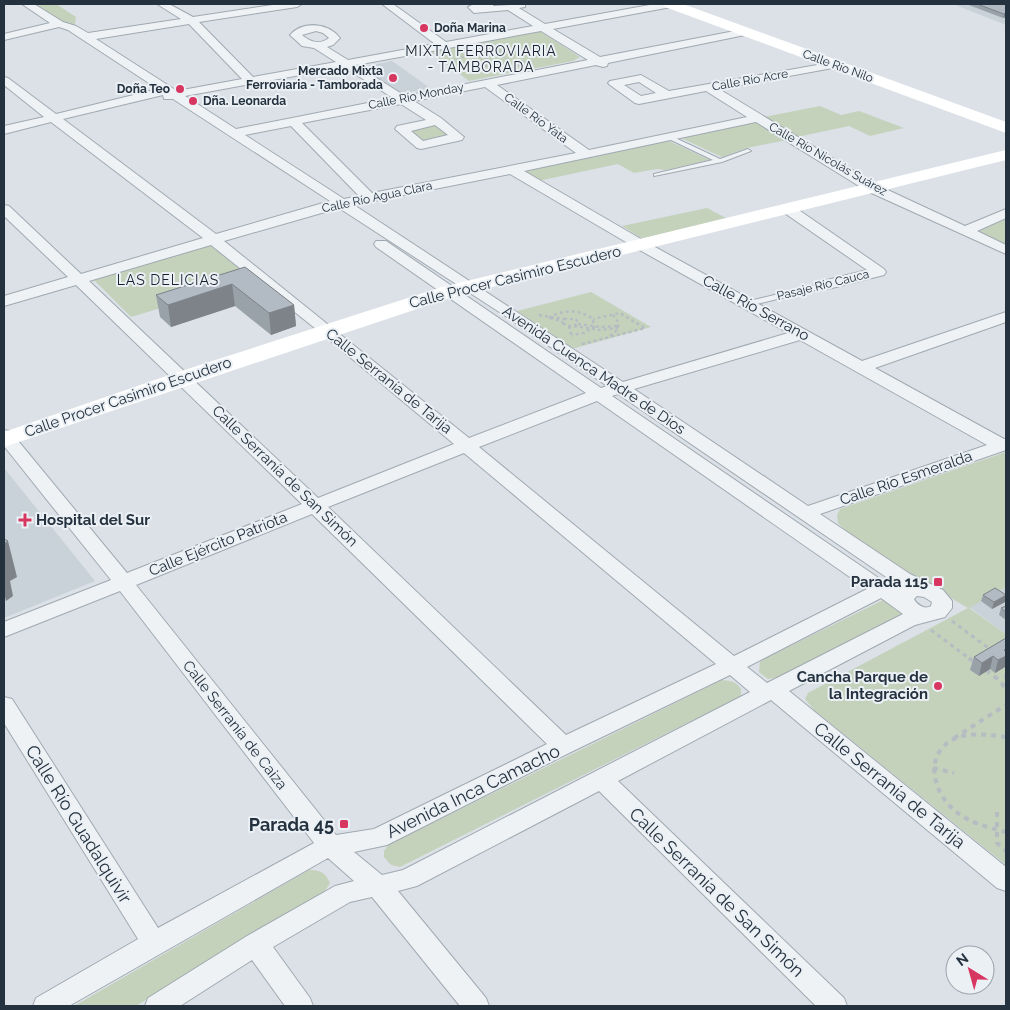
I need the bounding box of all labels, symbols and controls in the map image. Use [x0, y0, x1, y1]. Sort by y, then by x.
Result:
place label: Doña Marina [434, 21, 506, 35]
marker: Doña Marina [418, 22, 430, 34]
district label: MIXTA FERROVIARIA - TAMBORADA [405, 43, 557, 75]
street label: Calle Río Nilo [801, 47, 875, 85]
place label: Mercado Mixta Ferroviaria - Tamborada [246, 64, 383, 92]
street label: Calle Río Acre [711, 66, 789, 94]
marker: Mercado Mixta Ferroviaria - Tamborada [387, 72, 399, 84]
street label: Calle Río Monday [367, 80, 465, 112]
place label: Doña Teo [117, 82, 170, 96]
marker: Doña Teo [174, 83, 186, 95]
street label: Calle Río Yata [501, 90, 571, 146]
place label: Dña. Leonarda [203, 94, 286, 108]
marker: Dña. Leonarda [187, 95, 199, 107]
street label: Calle Río Nicolás Suárez [766, 119, 890, 199]
street label: Calle Río Agua Clara [321, 178, 433, 216]
street label: Calle Procer Casimiro Escudero [407, 242, 623, 312]
street label: Pasaje Río Cauca [775, 267, 871, 303]
street label: Calle Río Serrano [699, 271, 813, 345]
district label: LAS DELICIAS [117, 272, 219, 288]
street label: Avenida Cuenca Madre de Dios [499, 302, 689, 438]
street label: Calle Serranía de Tarija [322, 325, 456, 437]
street label: Calle Procer Casimiro Escudero [22, 353, 234, 441]
street label: Calle Serranía de San Simón [208, 402, 362, 550]
street label: Calle Río Esmeralda [837, 447, 975, 509]
street label: Calle Ejército Patriota [146, 508, 290, 580]
place label: Hospital del Sur [36, 511, 150, 529]
marker: Hospital del Sur [18, 513, 32, 527]
place label: Parada 115 [851, 573, 928, 591]
marker: Parada 115 [932, 576, 944, 588]
street label: Calle Serranía de Caiza [179, 657, 291, 793]
place label: Cancha Parque de la Integración [797, 668, 928, 703]
marker: Cancha Parque de la Integración [932, 680, 944, 692]
street label: Calle Serranía de Tarija [810, 717, 970, 853]
street label: Avenida Inca Camacho [383, 740, 563, 842]
street label: Calle Río Guadalquivir [22, 741, 137, 908]
street label: Calle Serranía de San Simón [625, 803, 809, 981]
place label: Parada 45 [249, 814, 334, 835]
marker: Parada 45 [338, 818, 350, 830]
north arrow [945, 945, 995, 995]
text: N [953, 950, 971, 969]

